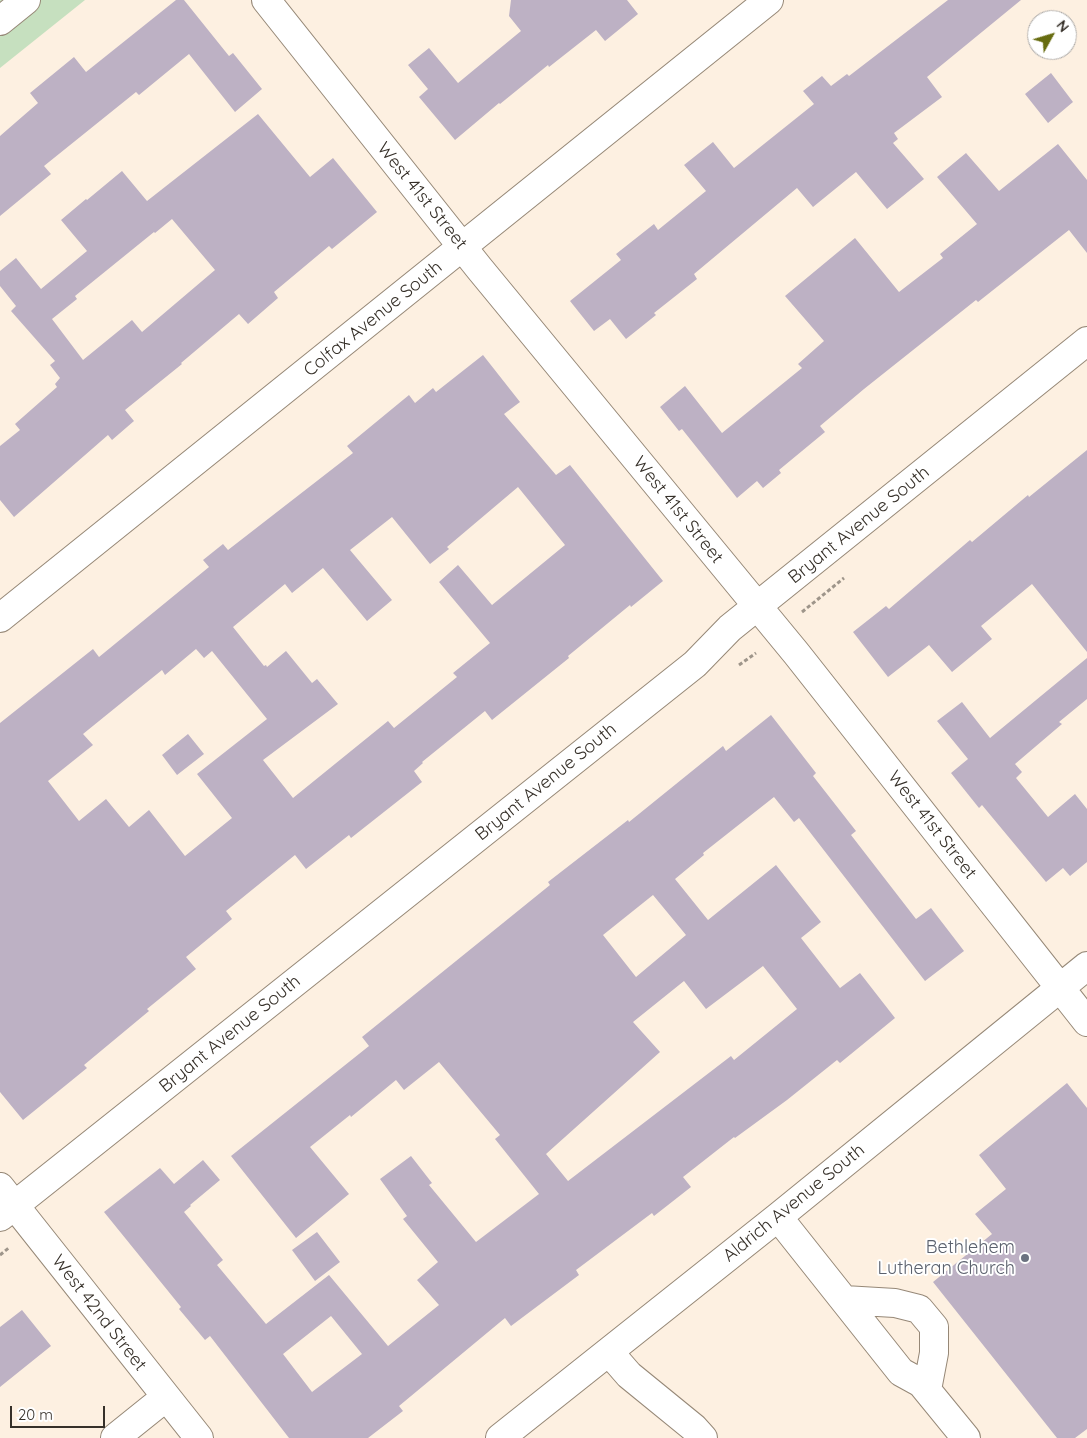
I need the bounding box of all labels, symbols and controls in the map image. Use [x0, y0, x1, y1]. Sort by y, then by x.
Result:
north arrow [1027, 10, 1077, 60]
text: N [1053, 17, 1073, 36]
street label: West 41st Street [372, 138, 472, 254]
street label: Colfax Avenue South [299, 257, 447, 381]
street label: West 41st Street [628, 452, 728, 568]
street label: Bryant Avenue South [784, 461, 934, 589]
street label: Bryant Avenue South [471, 718, 621, 846]
street label: West 41st Street [883, 767, 981, 883]
street label: Bryant Avenue South [155, 970, 305, 1098]
street label: Aldrich Avenue South [719, 1139, 869, 1267]
place label: Bethlehem Lutheran Church [877, 1237, 1015, 1280]
street label: West 42nd Street [47, 1251, 151, 1375]
marker: Bethlehem Lutheran Church [1019, 1252, 1031, 1264]
scale bar [12, 1396, 108, 1428]
text: 20 m [18, 1405, 53, 1424]

